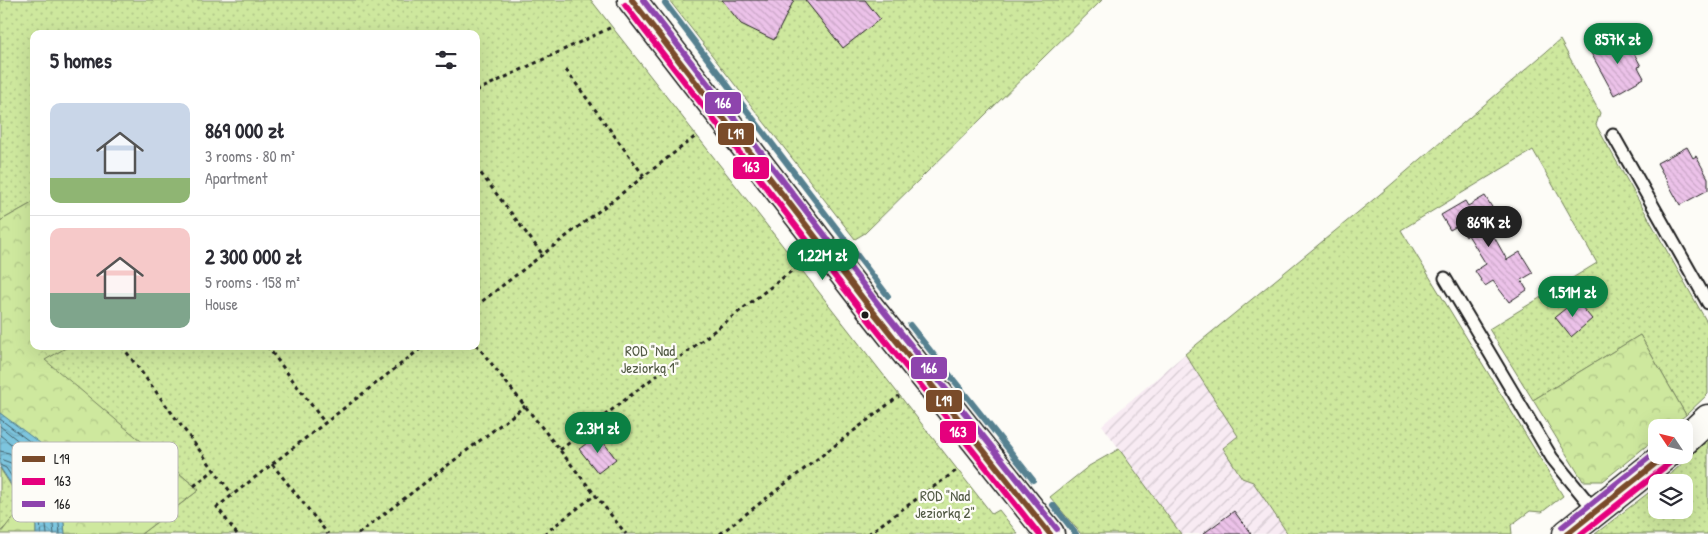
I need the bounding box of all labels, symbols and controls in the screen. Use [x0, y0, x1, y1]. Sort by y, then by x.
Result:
pin: 857K zł [1572, 22, 1664, 65]
text: 857K zł [1595, 28, 1641, 50]
text: 5 homes [50, 46, 112, 75]
icon: filters [432, 46, 460, 74]
line badge: 166 [704, 91, 742, 115]
text: 166 [715, 93, 732, 112]
text: 869 000 zł [205, 116, 285, 145]
line badge: L19 [717, 122, 755, 146]
icon: home [90, 123, 150, 183]
text: L19 [728, 124, 745, 143]
text: 3 rooms · 80 m² [205, 145, 295, 167]
line badge: 163 [732, 156, 770, 180]
text: 163 [743, 157, 760, 176]
text: Apartment [205, 167, 268, 189]
pin: 869K zł [1443, 206, 1535, 248]
text: 869K zł [1467, 211, 1511, 233]
pin: 1.22M zł [771, 238, 875, 281]
text: 2 300 000 zł [205, 242, 303, 271]
text: 1.22M zł [798, 244, 848, 266]
icon: home [90, 248, 150, 308]
text: 5 rooms · 158 m² [205, 271, 300, 293]
pin: 1.51M zł [1521, 276, 1625, 318]
text: 1.51M zł [1549, 281, 1597, 303]
text: House [205, 293, 238, 315]
unlabelled marker [860, 310, 870, 320]
park label: ROD "Nad Jeziorką 1" [621, 340, 679, 378]
line badge: 166 [910, 356, 948, 380]
text: 166 [921, 358, 938, 377]
line badge: L19 [925, 389, 963, 413]
text: L19 [936, 391, 953, 410]
pin: 2.3M zł [552, 412, 644, 454]
text: 2.3M zł [576, 417, 620, 439]
north arrow [1648, 419, 1692, 464]
map controls [1648, 419, 1693, 519]
line badge: 163 [939, 420, 977, 444]
text: 163 [950, 422, 967, 441]
legend [12, 442, 178, 522]
text: L19 [54, 449, 69, 468]
text: 163 [54, 471, 71, 490]
button: layers [1648, 474, 1693, 519]
park label: ROD "Nad Jeziorką 2" [915, 485, 975, 523]
text: 166 [54, 494, 71, 513]

